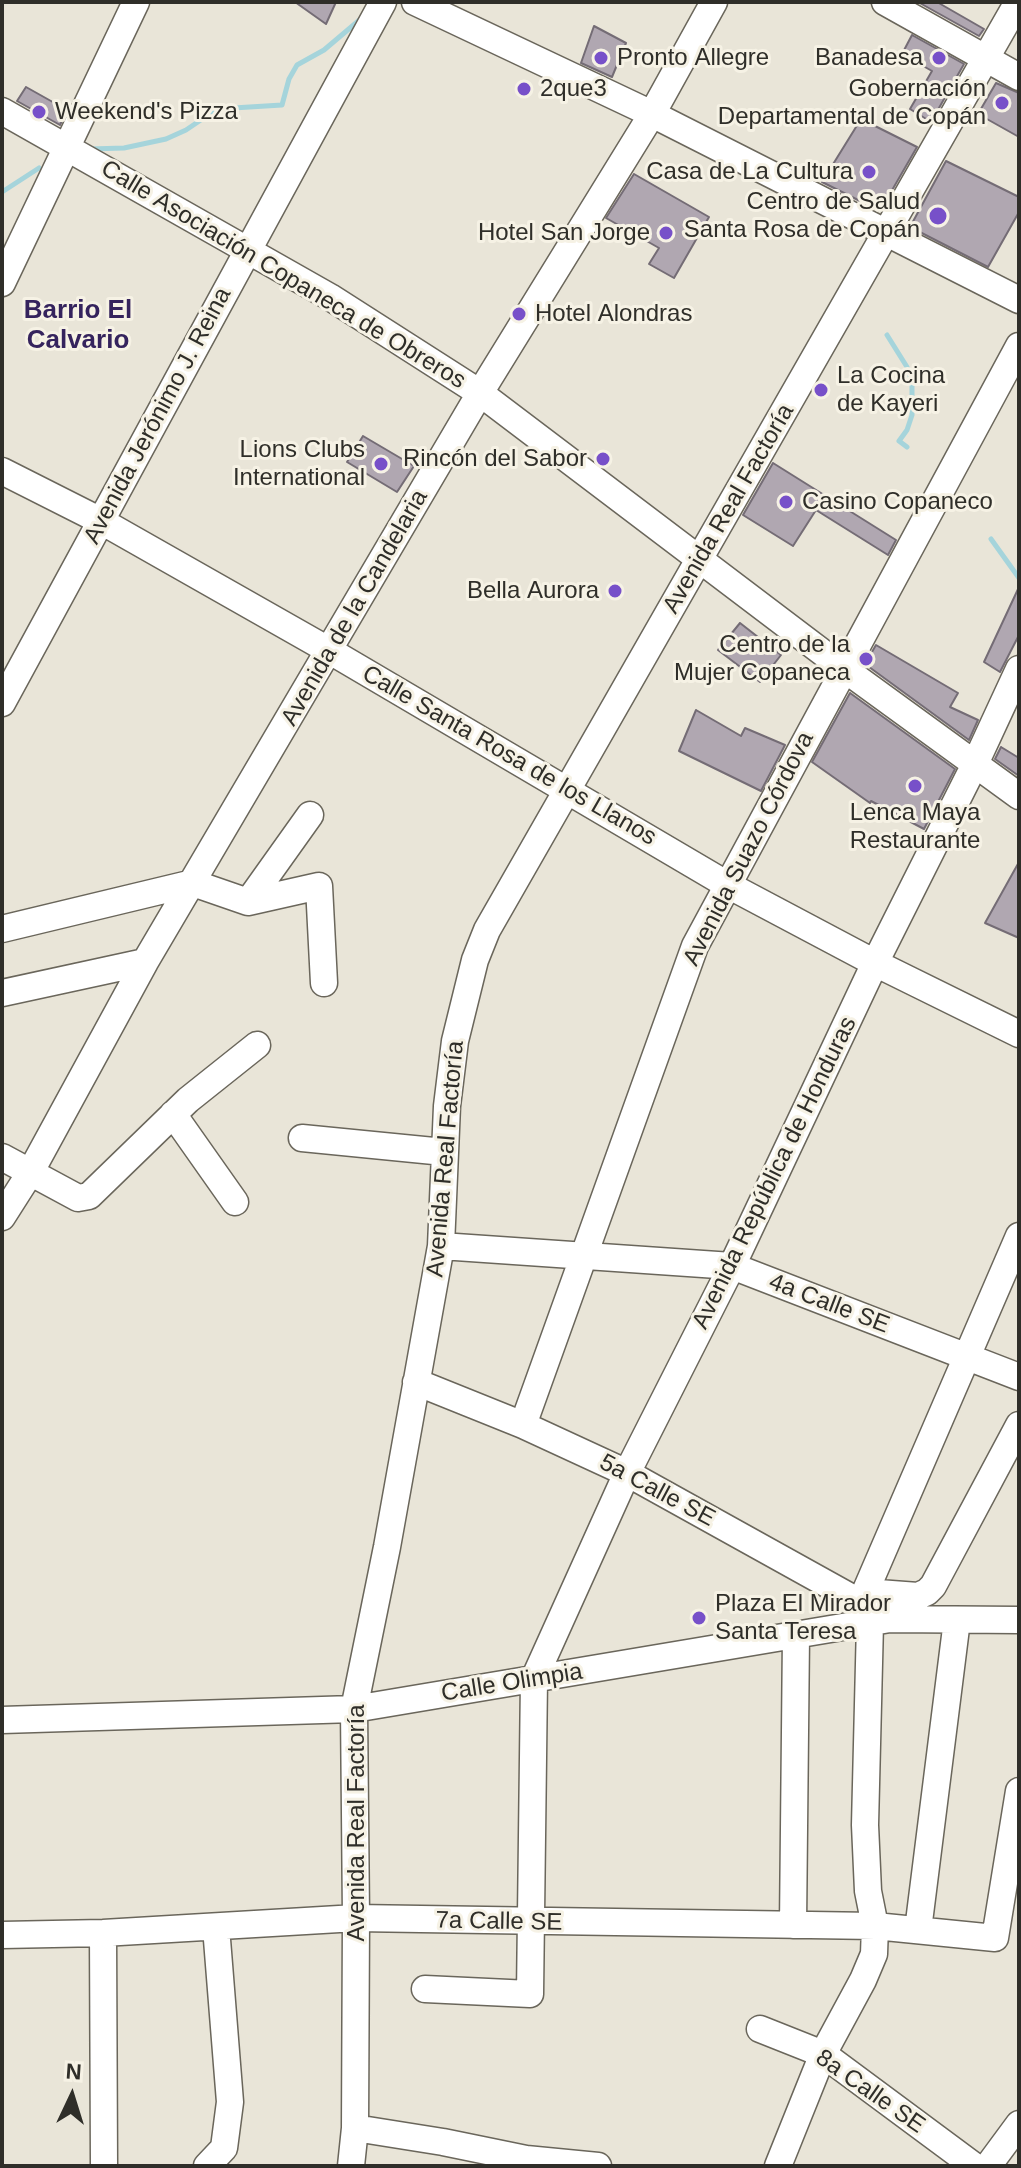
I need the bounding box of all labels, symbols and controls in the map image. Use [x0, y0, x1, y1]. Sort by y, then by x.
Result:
place label: Pronto Allegre [617, 44, 769, 72]
place label: Banadesa [815, 44, 923, 72]
marker: Pronto Allegre [592, 49, 610, 67]
marker: Banadesa [930, 49, 948, 67]
place label: 2que3 [540, 75, 607, 103]
place label: Gobernación Departamental de Copán [718, 75, 986, 131]
marker: 2que3 [515, 80, 533, 98]
marker: Gobernación Departamental de Copán [993, 94, 1011, 112]
place label: Weekend's Pizza [55, 98, 238, 126]
marker: Weekend's Pizza [30, 103, 48, 121]
street label: Calle Asociación Copaneca de Obreros [95, 154, 471, 396]
place label: Casa de La Cultura [646, 158, 853, 186]
marker: Casa de La Cultura [860, 163, 878, 181]
place label: Centro de Salud Santa Rosa de Copán [684, 188, 920, 244]
marker: Centro de Salud Santa Rosa de Copán [927, 205, 949, 227]
place label: Hotel San Jorge [478, 219, 650, 247]
marker: Hotel San Jorge [657, 224, 675, 242]
street label: Avenida Jerónimo J. Reina [78, 283, 238, 549]
district label: Barrio El Calvario [24, 295, 132, 356]
place label: Hotel Alondras [535, 300, 692, 328]
marker: Hotel Alondras [510, 305, 528, 323]
place label: La Cocina de Kayeri [837, 362, 945, 418]
marker: La Cocina de Kayeri [812, 381, 830, 399]
street label: Avenida Real Factoría [657, 399, 801, 619]
place label: Lions Clubs International [233, 436, 365, 492]
place label: Rincón del Sabor [403, 445, 587, 473]
marker: Rincón del Sabor [594, 450, 612, 468]
marker: Lions Clubs International [372, 455, 390, 473]
street label: Avenida de la Candelaria [276, 485, 434, 731]
place label: Casino Copaneco [802, 488, 993, 516]
marker: Casino Copaneco [777, 493, 795, 511]
place label: Bella Aurora [467, 577, 599, 605]
marker: Bella Aurora [606, 582, 624, 600]
place label: Centro de la Mujer Copaneca [674, 631, 850, 687]
marker: Centro de la Mujer Copaneca [857, 650, 875, 668]
street label: Calle Santa Rosa de los Llanos [357, 660, 661, 852]
street label: Avenida Suazo Córdova [678, 727, 820, 971]
marker: Lenca Maya Restaurante [906, 777, 924, 795]
place label: Lenca Maya Restaurante [850, 799, 980, 855]
street label: Avenida República de Honduras [687, 1012, 863, 1334]
street label: Avenida Real Factoría [421, 1040, 471, 1278]
street label: 4a Calle SE [765, 1268, 893, 1340]
street label: 5a Calle SE [594, 1449, 720, 1533]
place label: Plaza El Mirador Santa Teresa [715, 1590, 891, 1646]
marker: Plaza El Mirador Santa Teresa [690, 1609, 708, 1627]
street label: Calle Olimpia [439, 1658, 585, 1708]
street label: Avenida Real Factoría [343, 1704, 371, 1942]
street label: 7a Calle SE [435, 1906, 563, 1938]
street label: 8a Calle SE [810, 2044, 930, 2140]
north arrow [32, 2056, 112, 2136]
text: N [65, 2059, 82, 2085]

